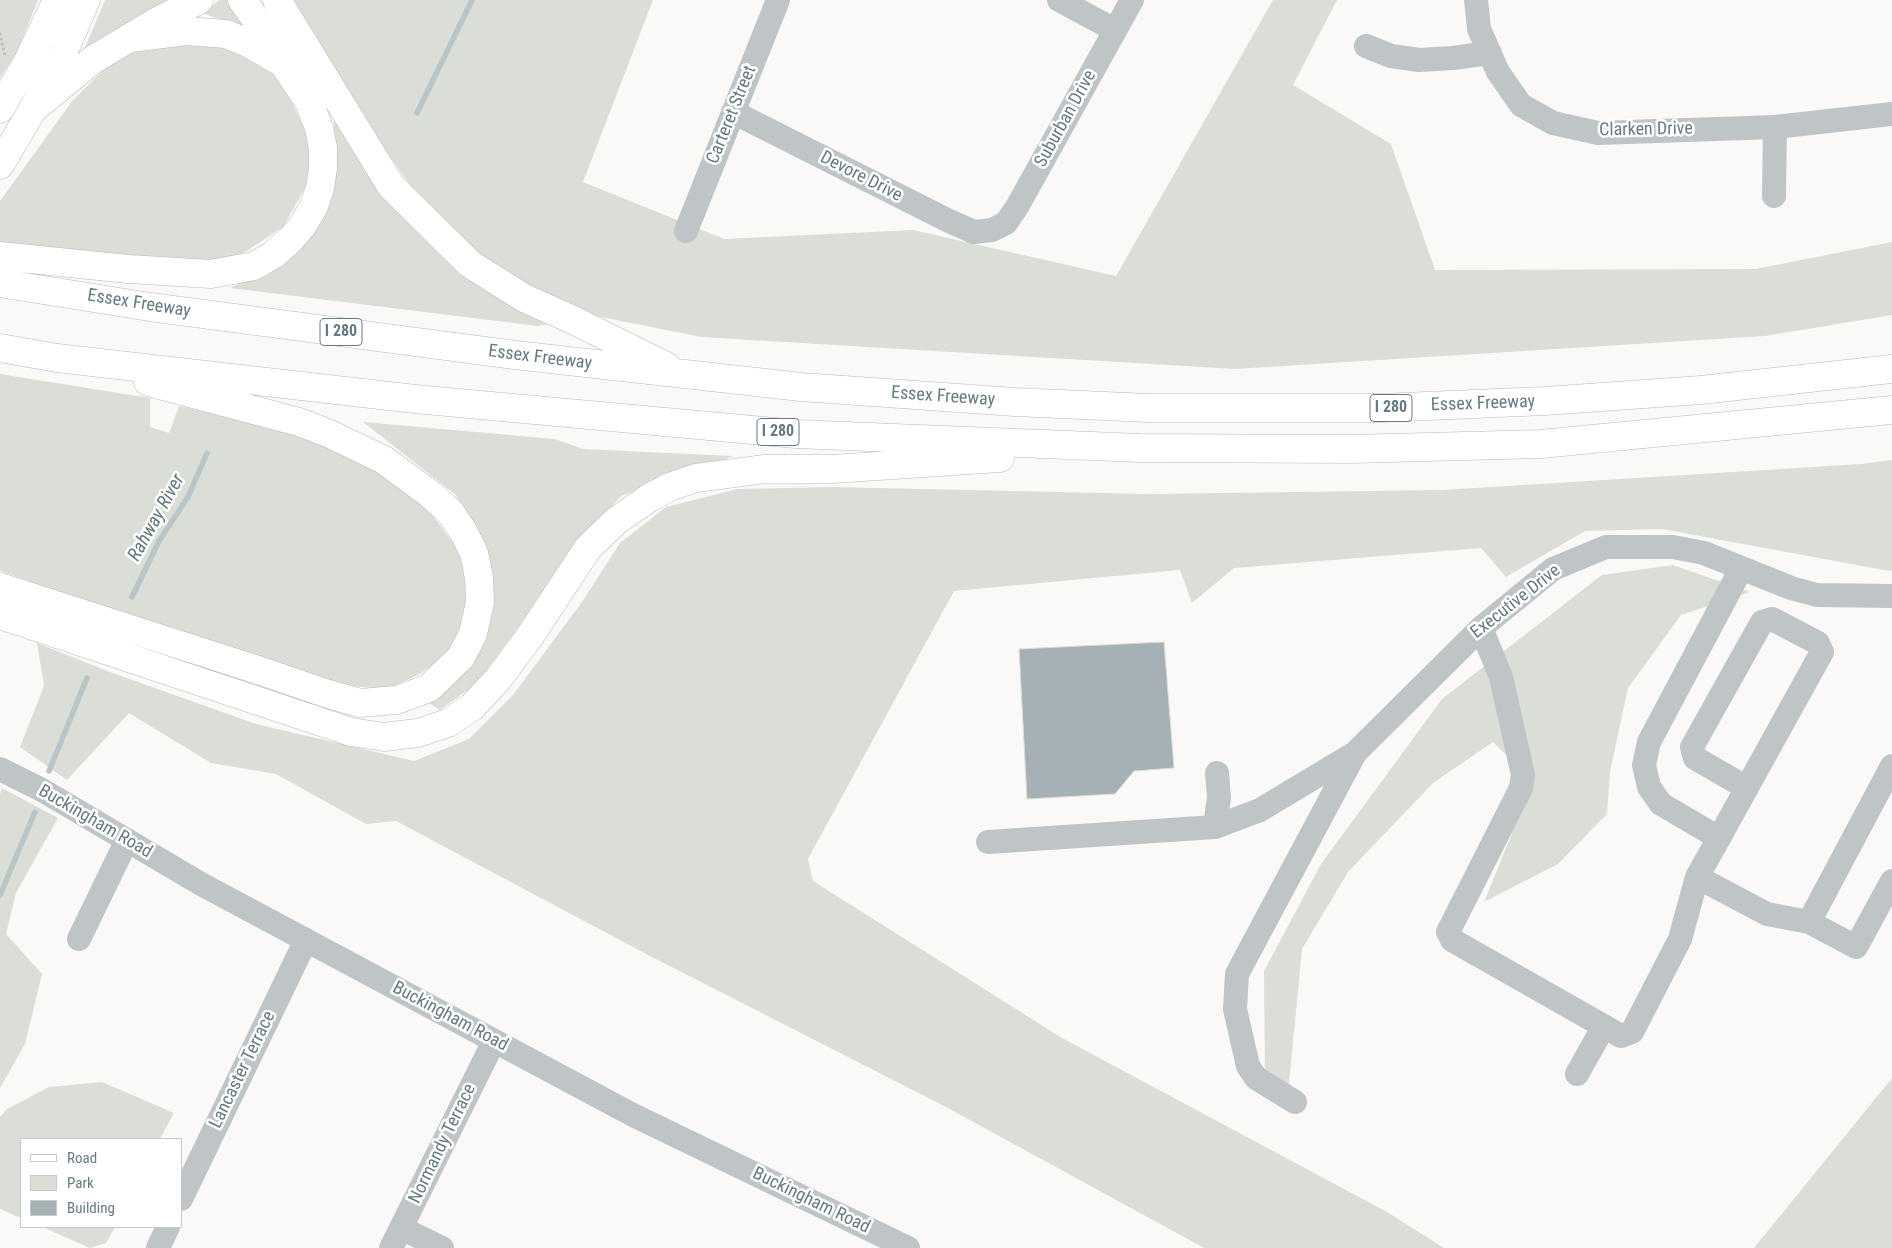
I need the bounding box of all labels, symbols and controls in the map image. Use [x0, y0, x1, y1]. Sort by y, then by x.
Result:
street label: Carteret Street [703, 63, 761, 167]
street label: Suburban Drive [1031, 67, 1101, 171]
street label: Clarken Drive [1599, 118, 1693, 142]
street label: Devore Drive [816, 147, 906, 207]
street label: Essex Freeway [86, 285, 192, 323]
road number: I 280 [320, 318, 362, 346]
street label: Essex Freeway [487, 341, 593, 375]
street label: Essex Freeway [890, 383, 996, 411]
street label: Essex Freeway [1431, 391, 1535, 417]
road number: I 280 [1370, 394, 1412, 422]
road number: I 280 [757, 418, 799, 446]
water label: Rahway River [124, 470, 190, 566]
street label: Executive Drive [1467, 560, 1565, 644]
street label: Buckingham Road [34, 781, 156, 863]
street label: Buckingham Road [389, 977, 511, 1057]
street label: Lancaster Terrace [205, 1008, 281, 1132]
street label: Normandy Terrace [405, 1081, 481, 1207]
legend [20, 1138, 182, 1228]
text: Road [67, 1149, 97, 1167]
street label: Buckingham Road [749, 1163, 873, 1239]
text: Park [67, 1174, 94, 1192]
text: Building [67, 1199, 115, 1217]

